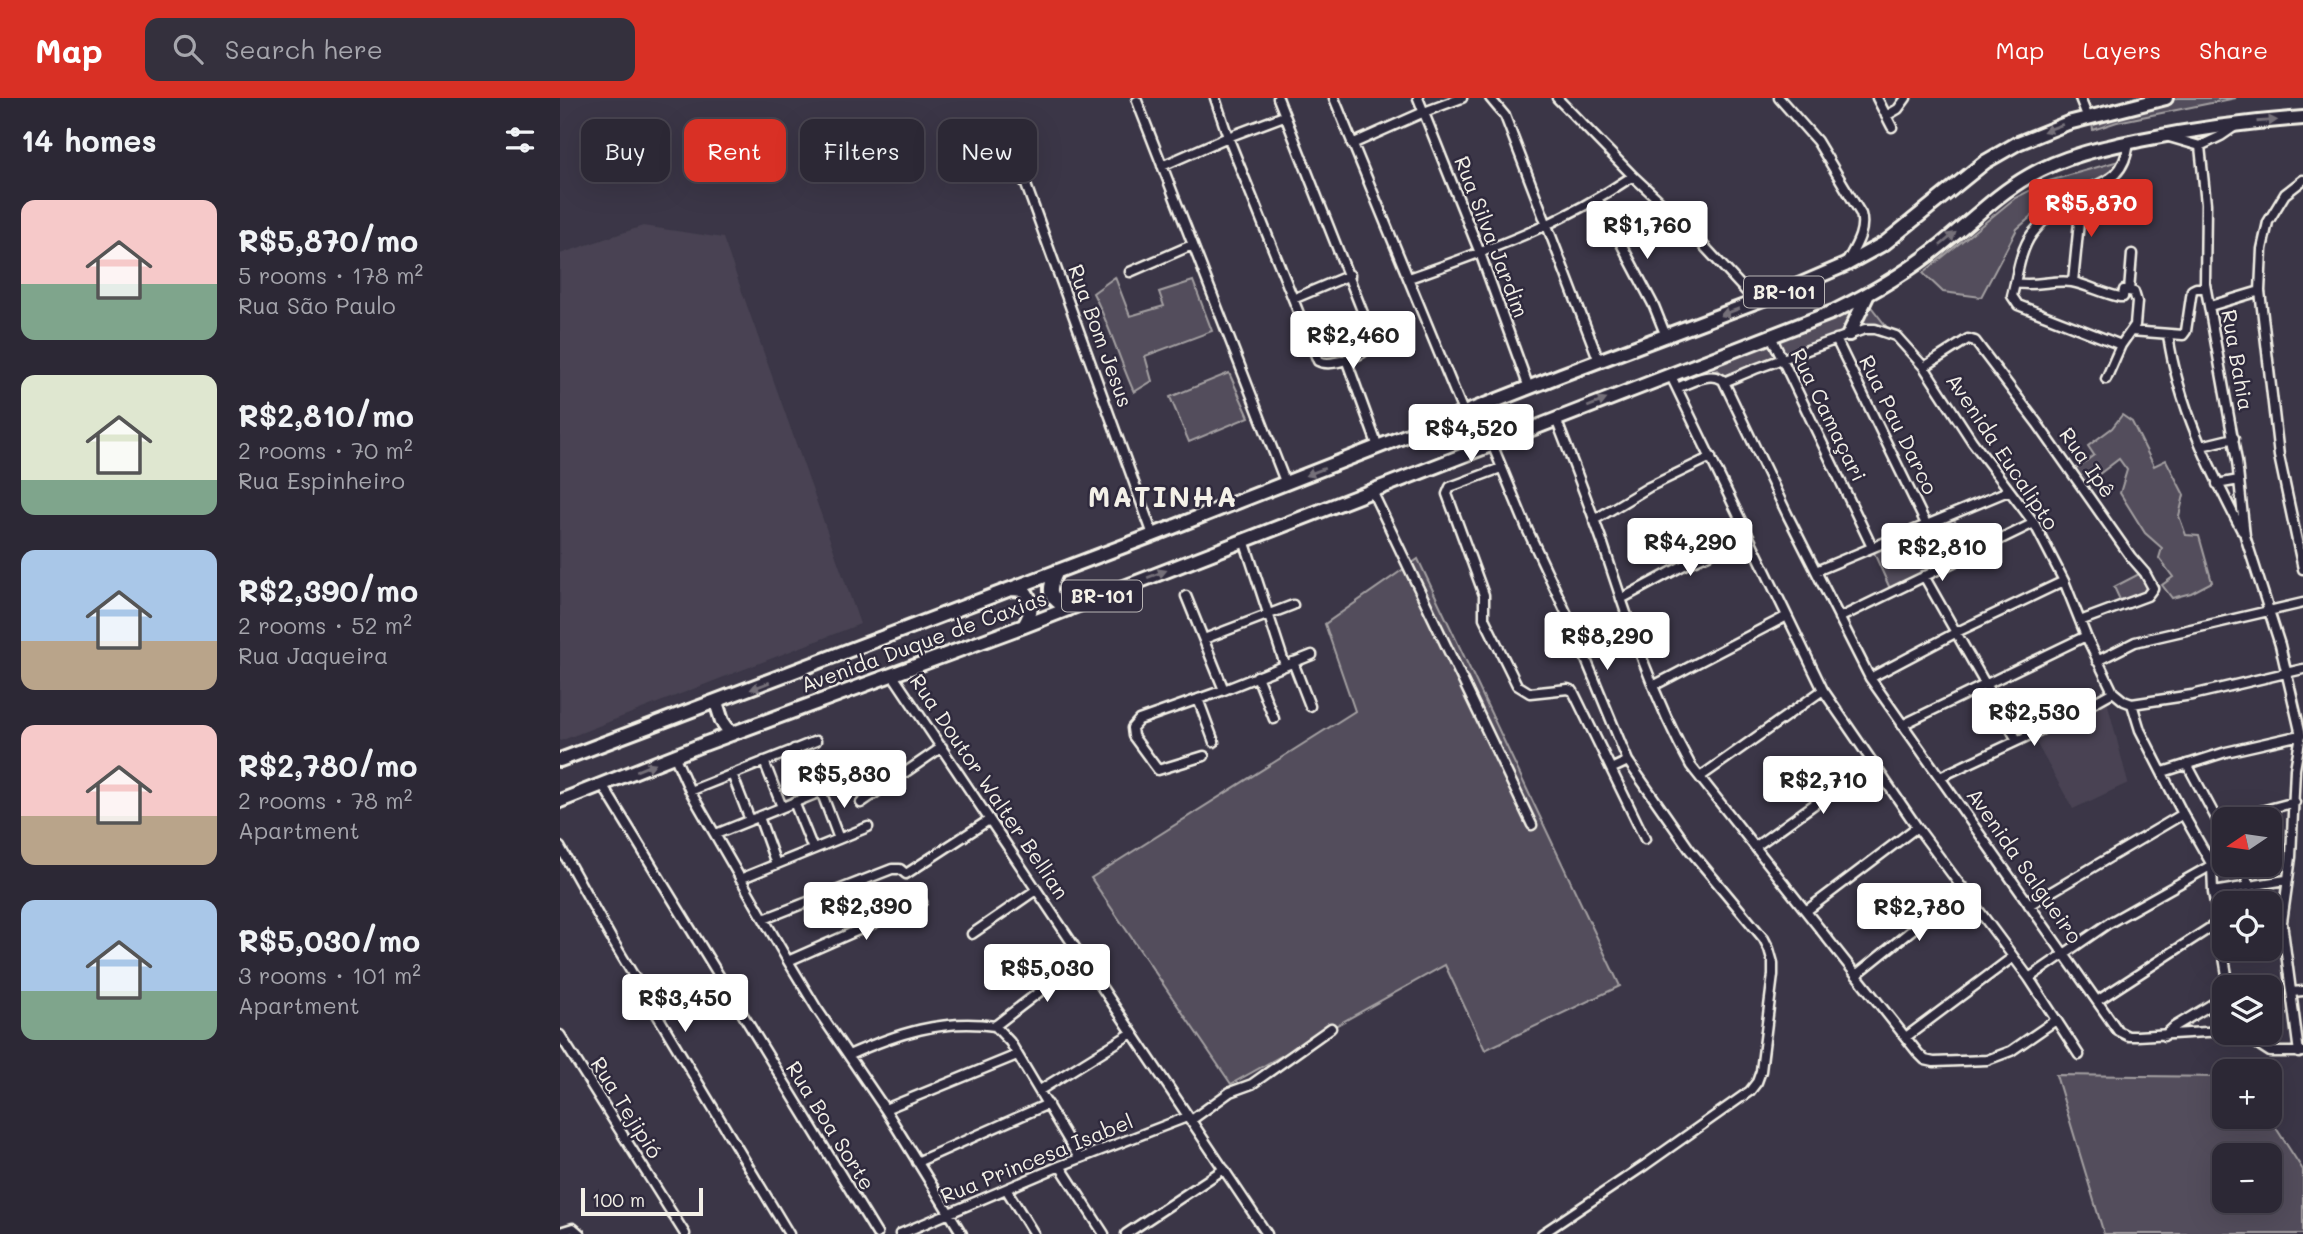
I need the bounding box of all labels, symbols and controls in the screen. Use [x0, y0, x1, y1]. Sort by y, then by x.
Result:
search box [145, 18, 635, 81]
text: Map [35, 28, 103, 71]
icon: search [169, 30, 207, 68]
text: Search here [225, 32, 383, 66]
text: Map [1996, 34, 2044, 65]
text: Layers [2082, 34, 2161, 65]
text: Share [2199, 34, 2268, 65]
one-way arrow [2257, 115, 2279, 126]
chip: Buy [581, 119, 670, 182]
chip: Rent [684, 119, 786, 182]
chip: Filters [800, 119, 924, 182]
chip: New [938, 119, 1037, 182]
text: 14 homes [21, 120, 157, 160]
icon: filters [501, 121, 539, 159]
one-way arrow [2042, 123, 2063, 134]
street label: Rua Silva Jardim [1449, 152, 1536, 321]
pin: R$5,870 [2026, 180, 2156, 239]
text: R$5,870 [2045, 187, 2137, 217]
pin: R$1,760 [1582, 202, 1712, 261]
text: R$1,760 [1603, 209, 1691, 239]
text: R$5,870/mo [238, 220, 418, 260]
icon: home [77, 228, 161, 312]
one-way arrow [1940, 232, 1957, 247]
text: 5 rooms · 178 m² [238, 260, 423, 290]
street label: Rua Bom Jesus [1063, 260, 1140, 411]
road number: BR-101 [1744, 276, 1824, 308]
text: Rua São Paulo [238, 290, 396, 320]
one-way arrow [1720, 307, 1741, 318]
street label: Rua Bahia [2216, 307, 2261, 412]
pin: R$2,460 [1288, 312, 1418, 371]
text: R$2,460 [1306, 319, 1400, 349]
street label: Rua Camaçari [1785, 343, 1873, 485]
street label: Rua Pau Darco [1854, 350, 1945, 498]
street label: Avenida Eucalipto [1941, 368, 2066, 535]
text: R$2,810/mo [238, 395, 414, 435]
one-way arrow [1587, 397, 1608, 408]
icon: home [77, 403, 161, 487]
pin: R$4,520 [1406, 404, 1536, 464]
text: R$4,520 [1425, 412, 1517, 442]
street label: Rua Ipê [2054, 422, 2122, 503]
text: 2 rooms · 70 m² [238, 435, 413, 465]
text: Rua Espinheiro [238, 465, 405, 495]
one-way arrow [1304, 467, 1325, 478]
district label: MATINHA [1088, 478, 1238, 514]
pin: R$4,290 [1625, 518, 1755, 578]
pin: R$2,810 [1877, 524, 2007, 583]
text: R$4,290 [1643, 526, 1737, 556]
text: R$2,810 [1897, 531, 1987, 561]
one-way arrow [1147, 568, 1168, 579]
text: R$2,390/mo [238, 570, 418, 610]
icon: home [77, 578, 161, 662]
road number: BR-101 [1062, 580, 1142, 611]
street label: Avenida Duque de Caxias [797, 583, 1050, 698]
text: 2 rooms · 52 m² [238, 610, 412, 640]
pin: R$8,290 [1542, 612, 1672, 672]
text: R$8,290 [1561, 620, 1653, 650]
text: Rua Jaqueira [238, 640, 388, 670]
street label: Rua Doutor Walter Bellian [905, 668, 1076, 904]
one-way arrow [749, 680, 770, 691]
pin: R$2,530 [1969, 688, 2099, 748]
text: R$2,530 [1988, 696, 2080, 726]
text: R$2,780/mo [238, 745, 417, 785]
pin: R$5,830 [779, 750, 909, 810]
icon: home [77, 753, 161, 837]
pin: R$2,710 [1758, 756, 1888, 816]
text: R$5,830 [797, 758, 891, 788]
one-way arrow [636, 761, 657, 772]
text: R$2,710 [1779, 764, 1867, 794]
street label: Avenida Salgueiro [1961, 782, 2089, 948]
text: 2 rooms · 78 m² [238, 785, 412, 815]
north arrow [2212, 807, 2282, 877]
map controls [2212, 807, 2282, 1213]
text: Apartment [238, 815, 360, 845]
pin: R$2,390 [801, 882, 931, 942]
pin: R$2,780 [1854, 884, 1984, 943]
text: R$2,390 [820, 890, 912, 920]
text: R$2,780 [1873, 891, 1965, 921]
button: locate [2212, 891, 2282, 961]
text: R$5,030/mo [238, 920, 420, 960]
icon: home [77, 928, 161, 1012]
pin: R$5,030 [982, 944, 1112, 1004]
text: R$5,030 [1000, 952, 1094, 982]
text: 3 rooms · 101 m² [238, 960, 421, 990]
pin: R$3,450 [620, 974, 750, 1034]
button: layers [2212, 975, 2282, 1045]
text: R$3,450 [638, 982, 732, 1012]
text: Apartment [238, 990, 360, 1020]
street label: Rua Tejipió [585, 1051, 669, 1163]
street label: Rua Boa Sorte [781, 1056, 882, 1195]
button: + [2212, 1059, 2282, 1129]
street label: Rua Princesa Isabel [936, 1107, 1137, 1209]
button: − [2212, 1143, 2282, 1213]
scale bar [581, 1185, 704, 1217]
text: 100 m [592, 1187, 645, 1212]

